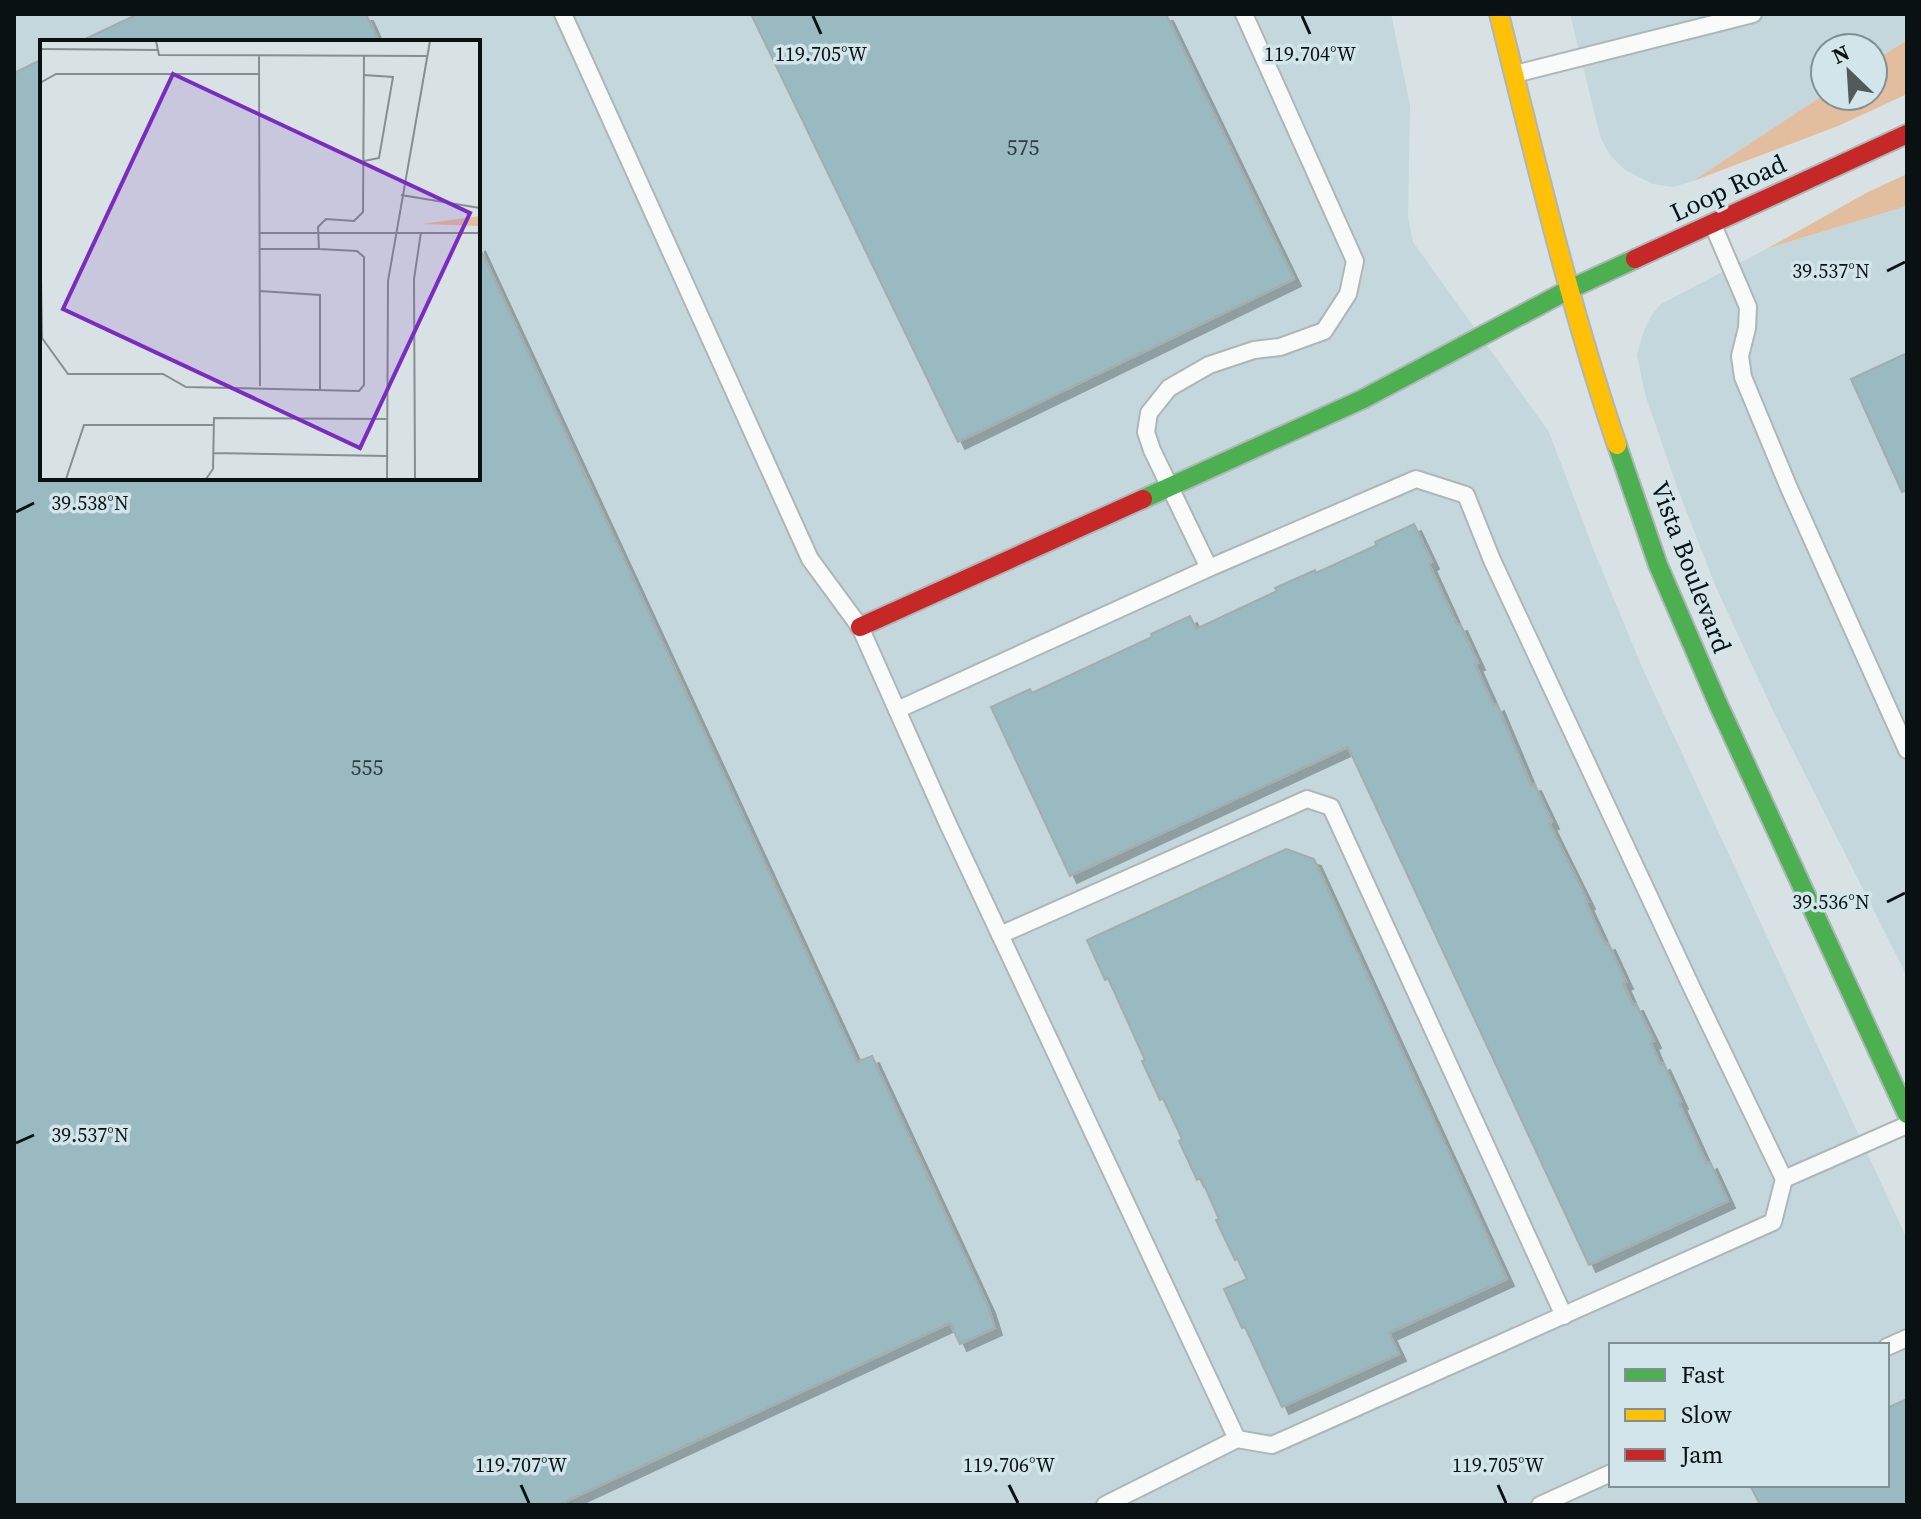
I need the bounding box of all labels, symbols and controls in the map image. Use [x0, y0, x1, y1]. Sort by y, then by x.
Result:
north arrow [1809, 32, 1889, 112]
text: N [1827, 37, 1854, 71]
inset map [40, 40, 480, 480]
text: 119.705°W [775, 40, 868, 68]
text: 119.704°W [1264, 40, 1357, 68]
house number: 575 [1006, 132, 1040, 162]
street label: Loop Road [1664, 145, 1792, 230]
text: 39.537°N [1792, 257, 1870, 285]
street label: Vista Boulevard [1642, 476, 1740, 658]
text: 39.538°N [51, 489, 129, 517]
house number: 555 [350, 752, 384, 782]
text: 39.536°N [1792, 888, 1870, 916]
text: 39.537°N [51, 1121, 129, 1149]
legend [1609, 1343, 1889, 1487]
text: Fast [1681, 1358, 1725, 1391]
text: Slow [1681, 1398, 1732, 1431]
text: Jam [1680, 1438, 1723, 1471]
text: 119.707°W [475, 1451, 568, 1479]
text: 119.706°W [963, 1451, 1056, 1479]
text: 119.705°W [1452, 1451, 1545, 1479]

